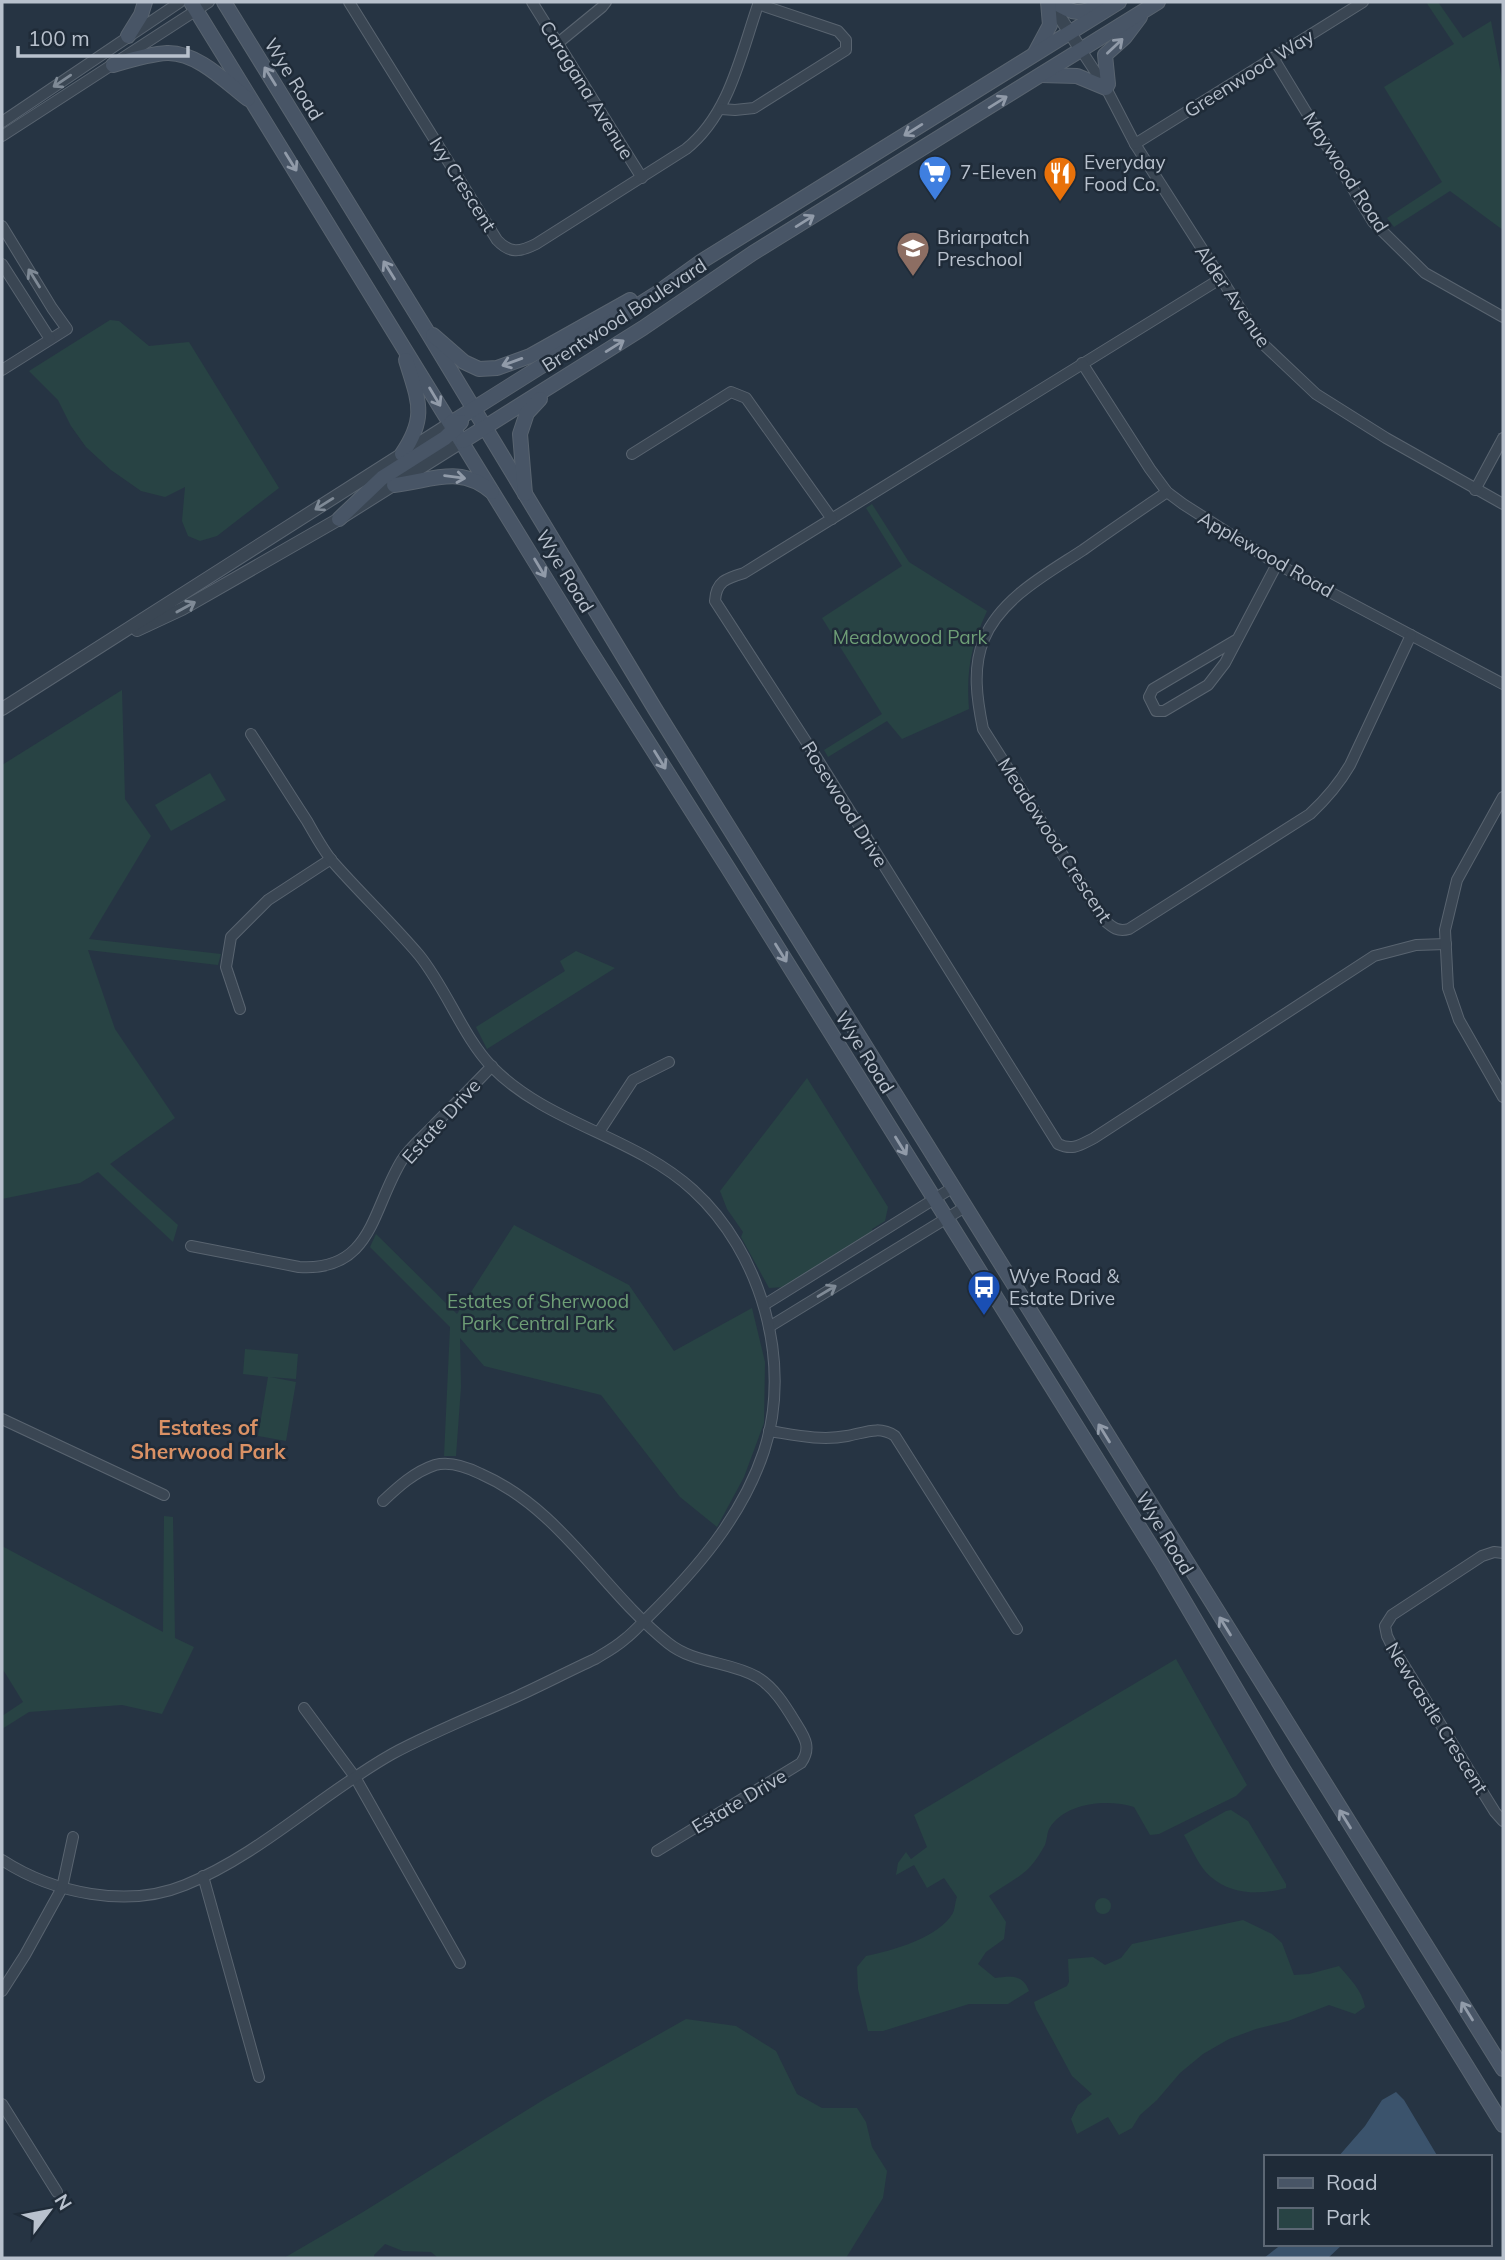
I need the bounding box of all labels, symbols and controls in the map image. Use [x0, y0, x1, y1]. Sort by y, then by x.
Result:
scale bar [18, 14, 187, 58]
street label: Caragana Avenue [535, 16, 639, 164]
street label: Greenwood Way [1180, 24, 1318, 122]
text: 100 m [28, 25, 90, 51]
street label: Wye Road [259, 33, 329, 125]
one-way arrow [1106, 38, 1124, 54]
one-way arrow [262, 67, 276, 87]
one-way arrow [53, 74, 72, 88]
one-way arrow [988, 94, 1008, 108]
street label: Maywood Road [1298, 107, 1394, 237]
one-way arrow [904, 123, 924, 137]
street label: Ivy Crescent [424, 132, 502, 236]
place label: Everyday Food Co. [1084, 150, 1166, 196]
one-way arrow [284, 151, 298, 171]
supermarket icon: 7-Eleven [916, 153, 954, 202]
restaurant icon: Everyday Food Co. [1041, 154, 1079, 203]
place label: 7-Eleven [960, 160, 1037, 184]
one-way arrow [794, 214, 814, 228]
place label: Briarpatch Preschool [937, 225, 1030, 271]
school or university icon: Briarpatch Preschool [894, 229, 932, 278]
street label: Alder Avenue [1190, 240, 1276, 352]
street label: Brentwood Boulevard [537, 253, 711, 377]
one-way arrow [382, 260, 396, 280]
one-way arrow [27, 268, 41, 288]
one-way arrow [604, 339, 624, 353]
one-way arrow [501, 357, 523, 370]
one-way arrow [429, 387, 443, 407]
one-way arrow [443, 470, 466, 483]
one-way arrow [314, 498, 334, 512]
street label: Applewood Road [1194, 505, 1338, 603]
street label: Wye Road [531, 525, 599, 617]
one-way arrow [533, 557, 547, 577]
one-way arrow [175, 600, 196, 613]
park label: Meadowood Park [833, 625, 987, 649]
street label: Rosewood Drive [797, 737, 893, 871]
one-way arrow [654, 750, 668, 770]
street label: Meadowood Crescent [993, 753, 1117, 927]
one-way arrow [775, 943, 789, 963]
street label: Wye Road [830, 1006, 900, 1098]
street label: Estate Drive [397, 1074, 485, 1168]
one-way arrow [895, 1136, 909, 1156]
place label: Wye Road & Estate Drive [1009, 1264, 1120, 1310]
bus stop icon: Wye Road & Estate Drive [965, 1268, 1003, 1317]
one-way arrow [817, 1284, 837, 1298]
park label: Estates of Sherwood Park Central Park [447, 1289, 629, 1335]
district label: Estates of Sherwood Park [131, 1414, 286, 1464]
one-way arrow [1097, 1423, 1111, 1443]
street label: Wye Road [1131, 1487, 1199, 1579]
one-way arrow [1217, 1616, 1231, 1636]
street label: Newcastle Crescent [1381, 1638, 1494, 1799]
street label: Estate Drive [687, 1763, 791, 1839]
one-way arrow [1338, 1809, 1352, 1829]
one-way arrow [1459, 2002, 1473, 2022]
legend [1264, 2155, 1491, 2246]
text: Road [1326, 2169, 1377, 2195]
north arrow [14, 2176, 84, 2246]
text: N [49, 2190, 77, 2214]
text: Park [1326, 2204, 1370, 2230]

